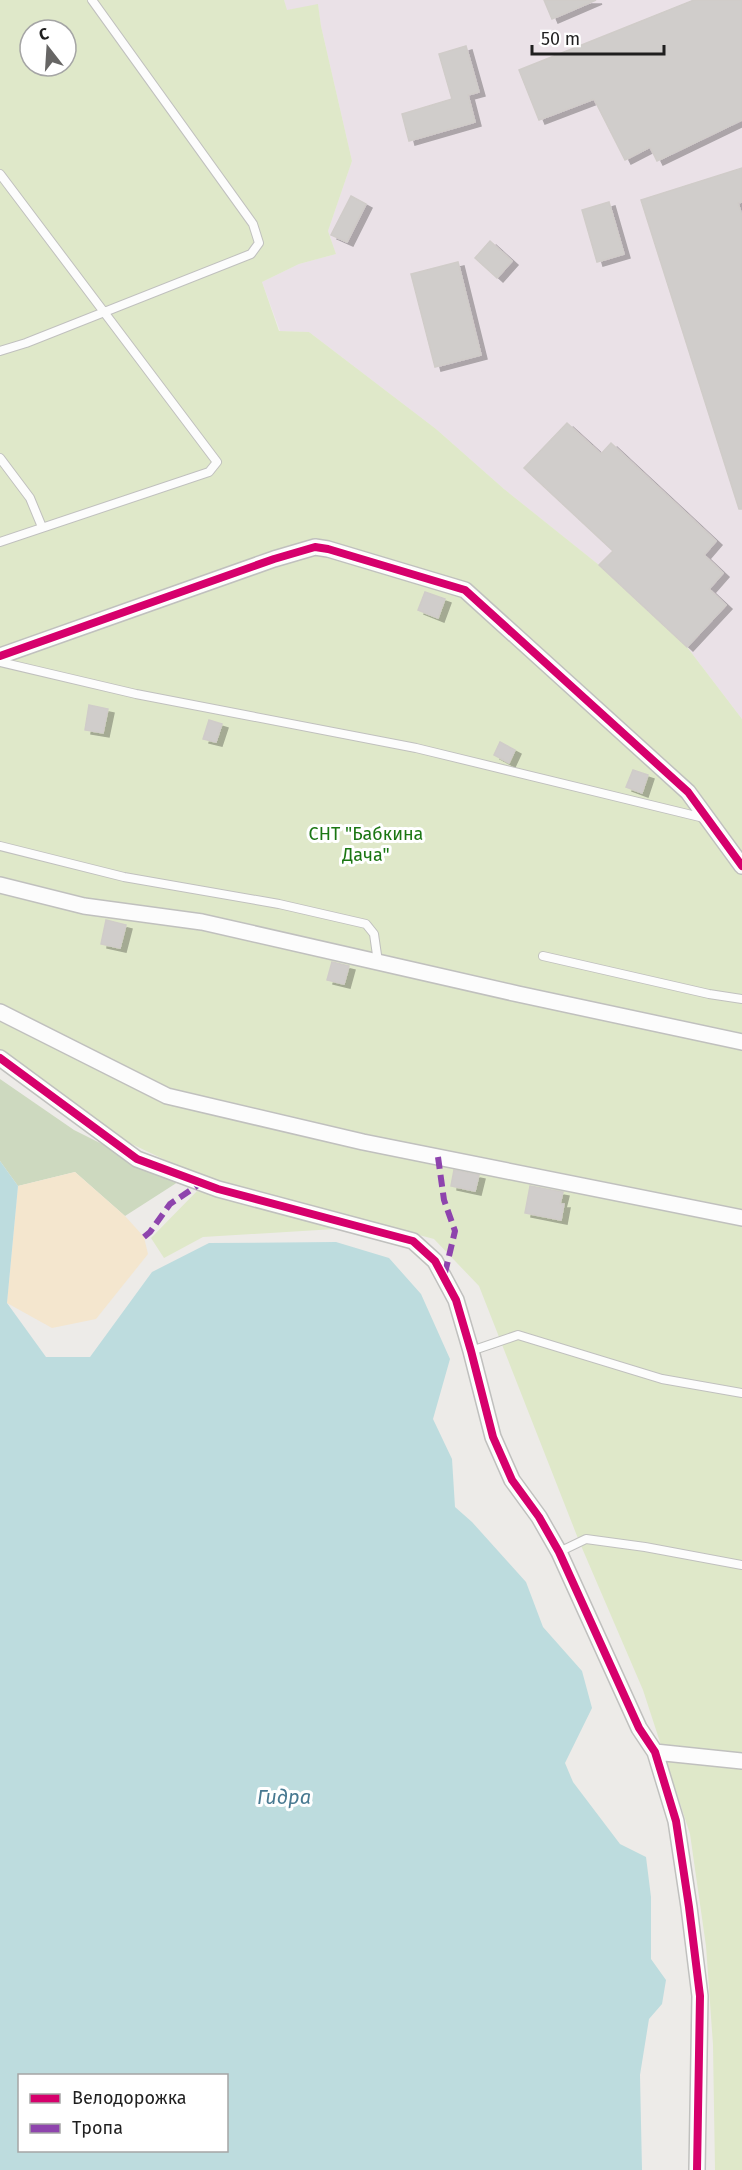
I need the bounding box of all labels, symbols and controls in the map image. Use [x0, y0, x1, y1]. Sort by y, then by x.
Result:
north arrow [18, 18, 78, 78]
scale bar [532, 18, 664, 56]
text: С [37, 23, 52, 45]
text: 50 m [541, 28, 580, 50]
park label: СНТ "Бабкина Дача" [309, 823, 423, 866]
water label: Гидра [257, 1785, 311, 1809]
legend [18, 2074, 228, 2152]
text: Велодорожка [72, 2087, 187, 2109]
text: Тропа [72, 2117, 123, 2139]

